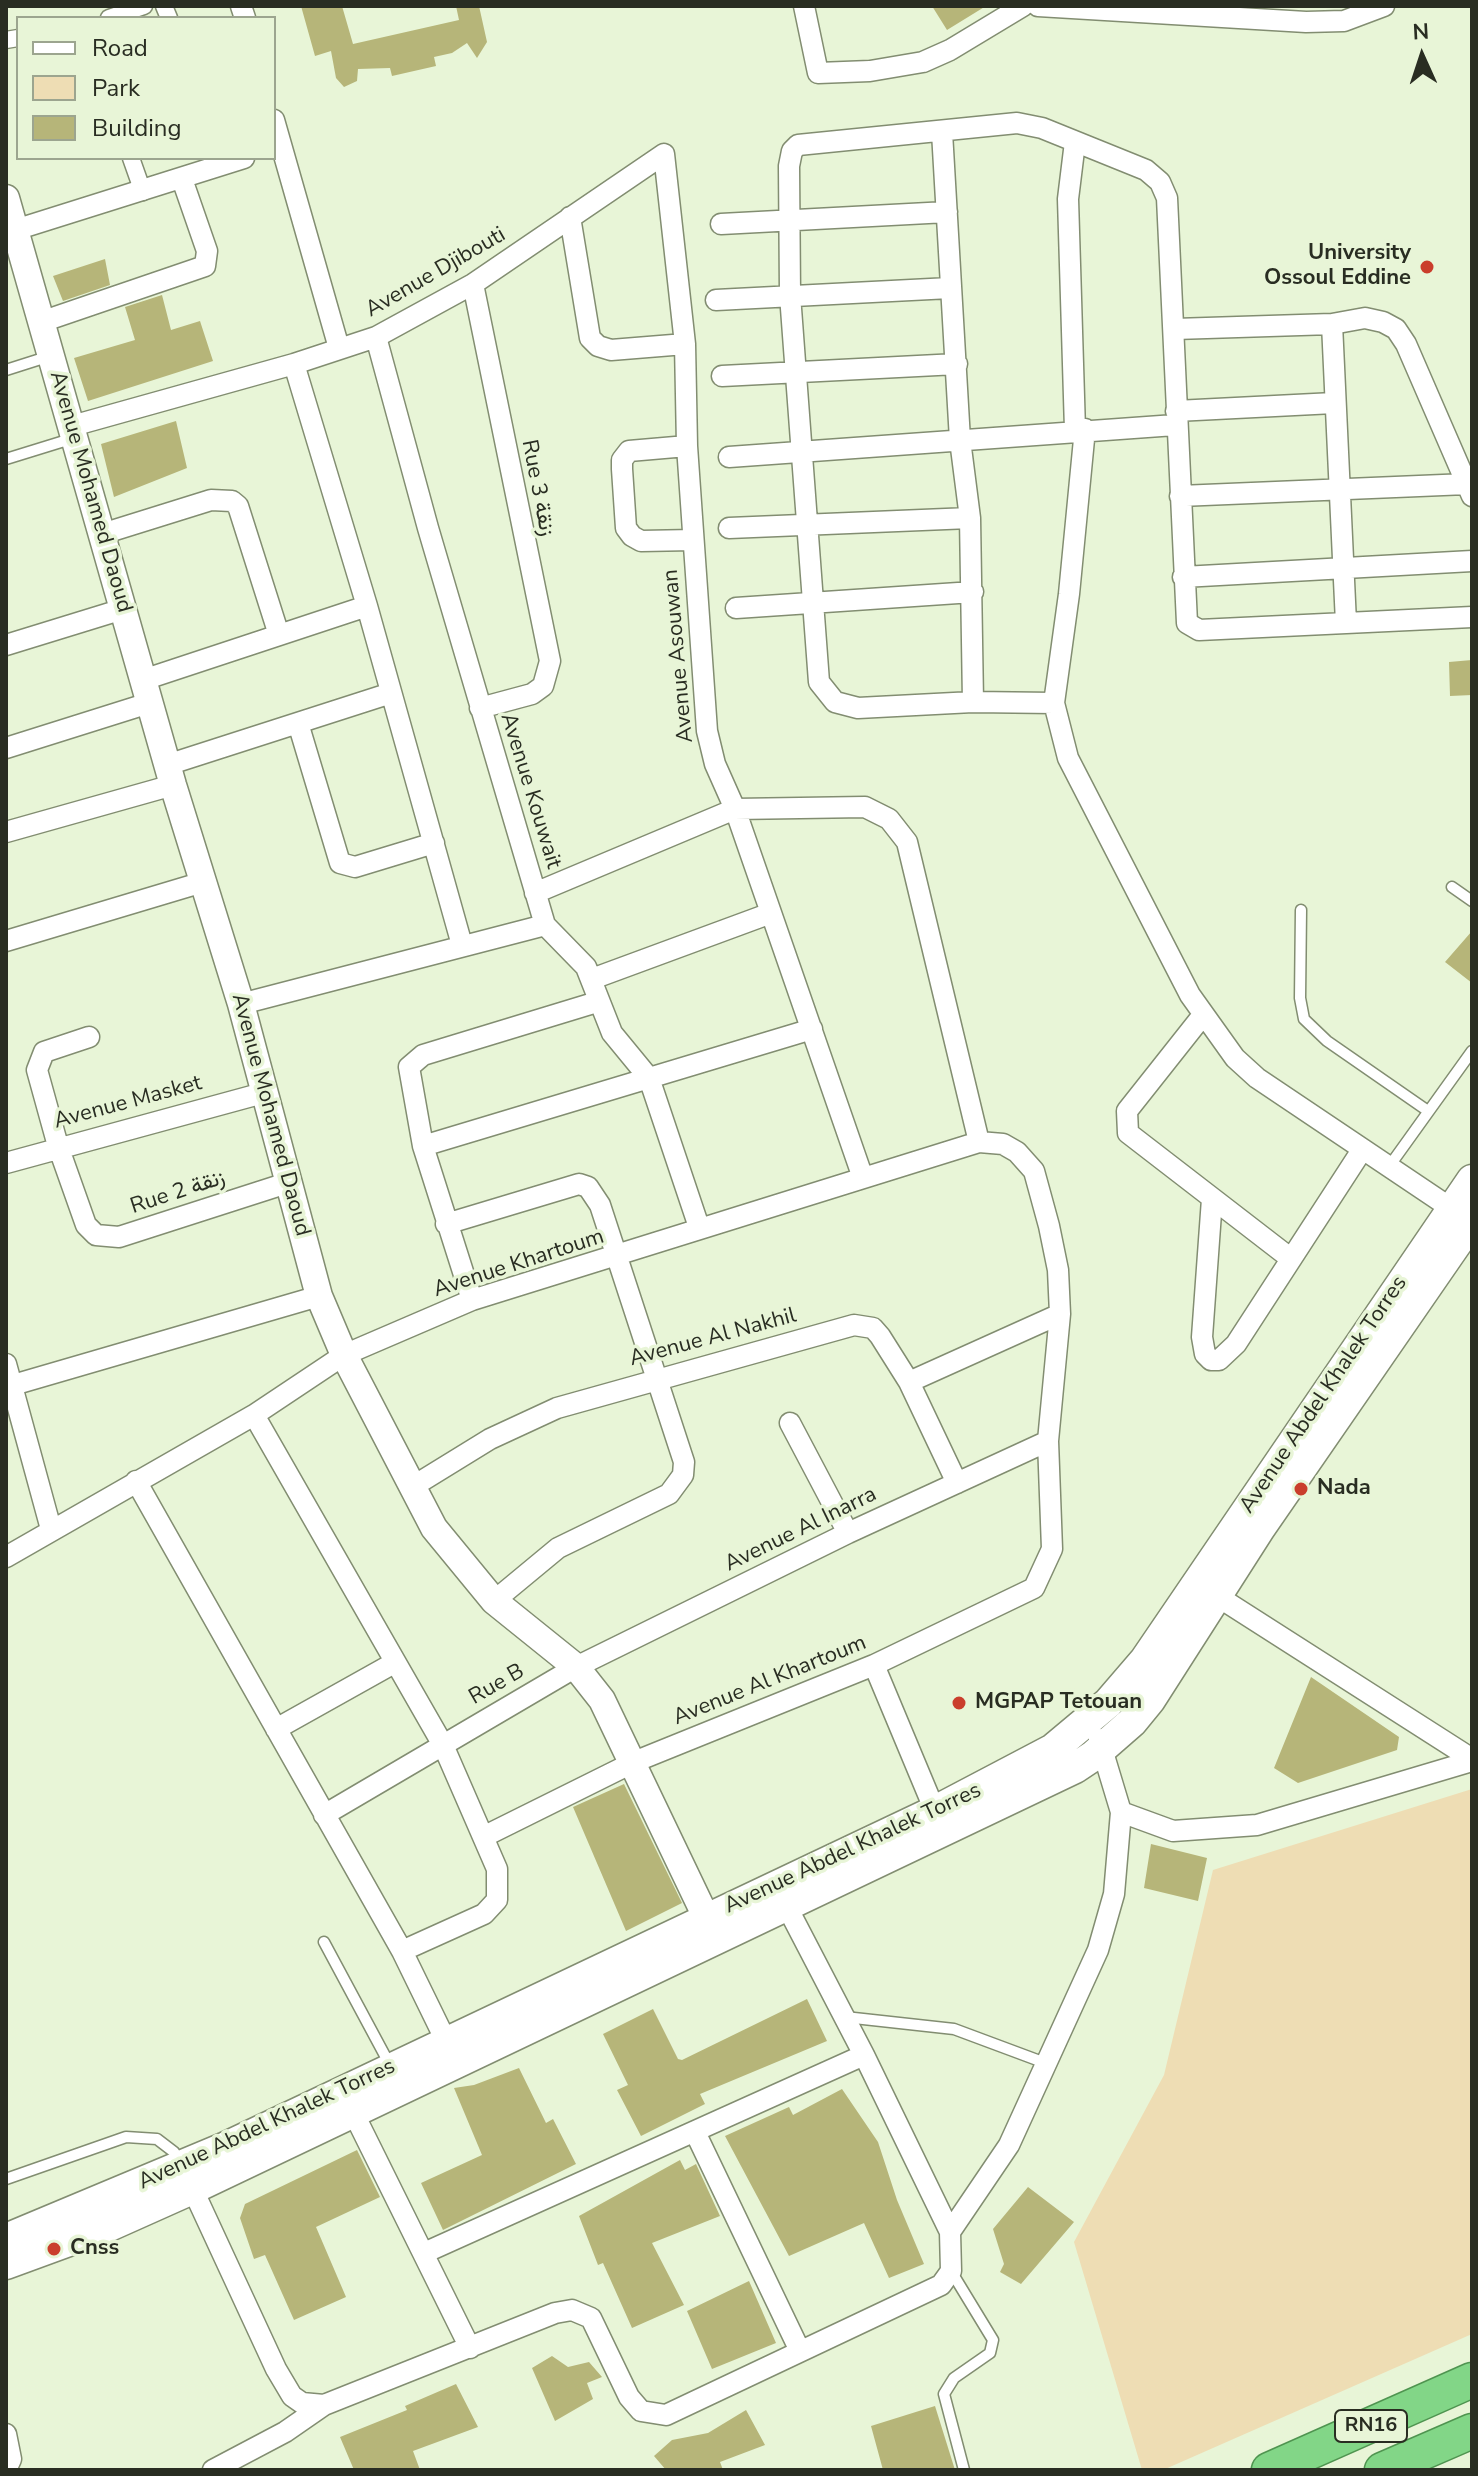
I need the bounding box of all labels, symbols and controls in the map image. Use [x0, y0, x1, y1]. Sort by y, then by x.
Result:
legend [16, 16, 276, 160]
north arrow [1382, 16, 1462, 96]
text: N [1412, 17, 1430, 47]
text: Road [92, 32, 148, 64]
text: Park [92, 72, 140, 104]
text: Building [92, 112, 182, 144]
street label: Avenue Djibouti [361, 222, 511, 324]
place label: University Ossoul Eddine [1264, 241, 1411, 292]
marker: University Ossoul Eddine [1418, 258, 1436, 276]
street label: Avenue Mohamed Daoud [43, 368, 137, 616]
street label: Rue 3 زنقة [515, 437, 559, 539]
street label: Avenue Asouwan [658, 568, 700, 744]
street label: Avenue Kouwait [494, 710, 566, 872]
street label: Avenue Mohamed Daoud [225, 991, 315, 1239]
street label: Avenue Masket [51, 1071, 205, 1135]
street label: Rue 2 زنقة [127, 1165, 229, 1221]
street label: Avenue Khartoum [430, 1224, 608, 1304]
street label: Avenue Abdel Khalek Torres [1235, 1271, 1413, 1519]
street label: Avenue Al Nakhil [627, 1303, 799, 1373]
place label: Nada [1317, 1476, 1371, 1502]
marker: Nada [1292, 1480, 1310, 1498]
street label: Avenue Al Inarra [721, 1482, 881, 1578]
street label: Avenue Al Khartoum [670, 1630, 870, 1732]
street label: Rue B [465, 1659, 529, 1711]
place label: MGPAP Tetouan [975, 1690, 1142, 1716]
marker: MGPAP Tetouan [950, 1694, 968, 1712]
street label: Avenue Abdel Khalek Torres [720, 1778, 986, 1920]
street label: Avenue Abdel Khalek Torres [134, 2054, 400, 2196]
place label: Cnss [70, 2236, 119, 2262]
marker: Cnss [45, 2240, 63, 2258]
road number: RN16 [1335, 2410, 1407, 2442]

